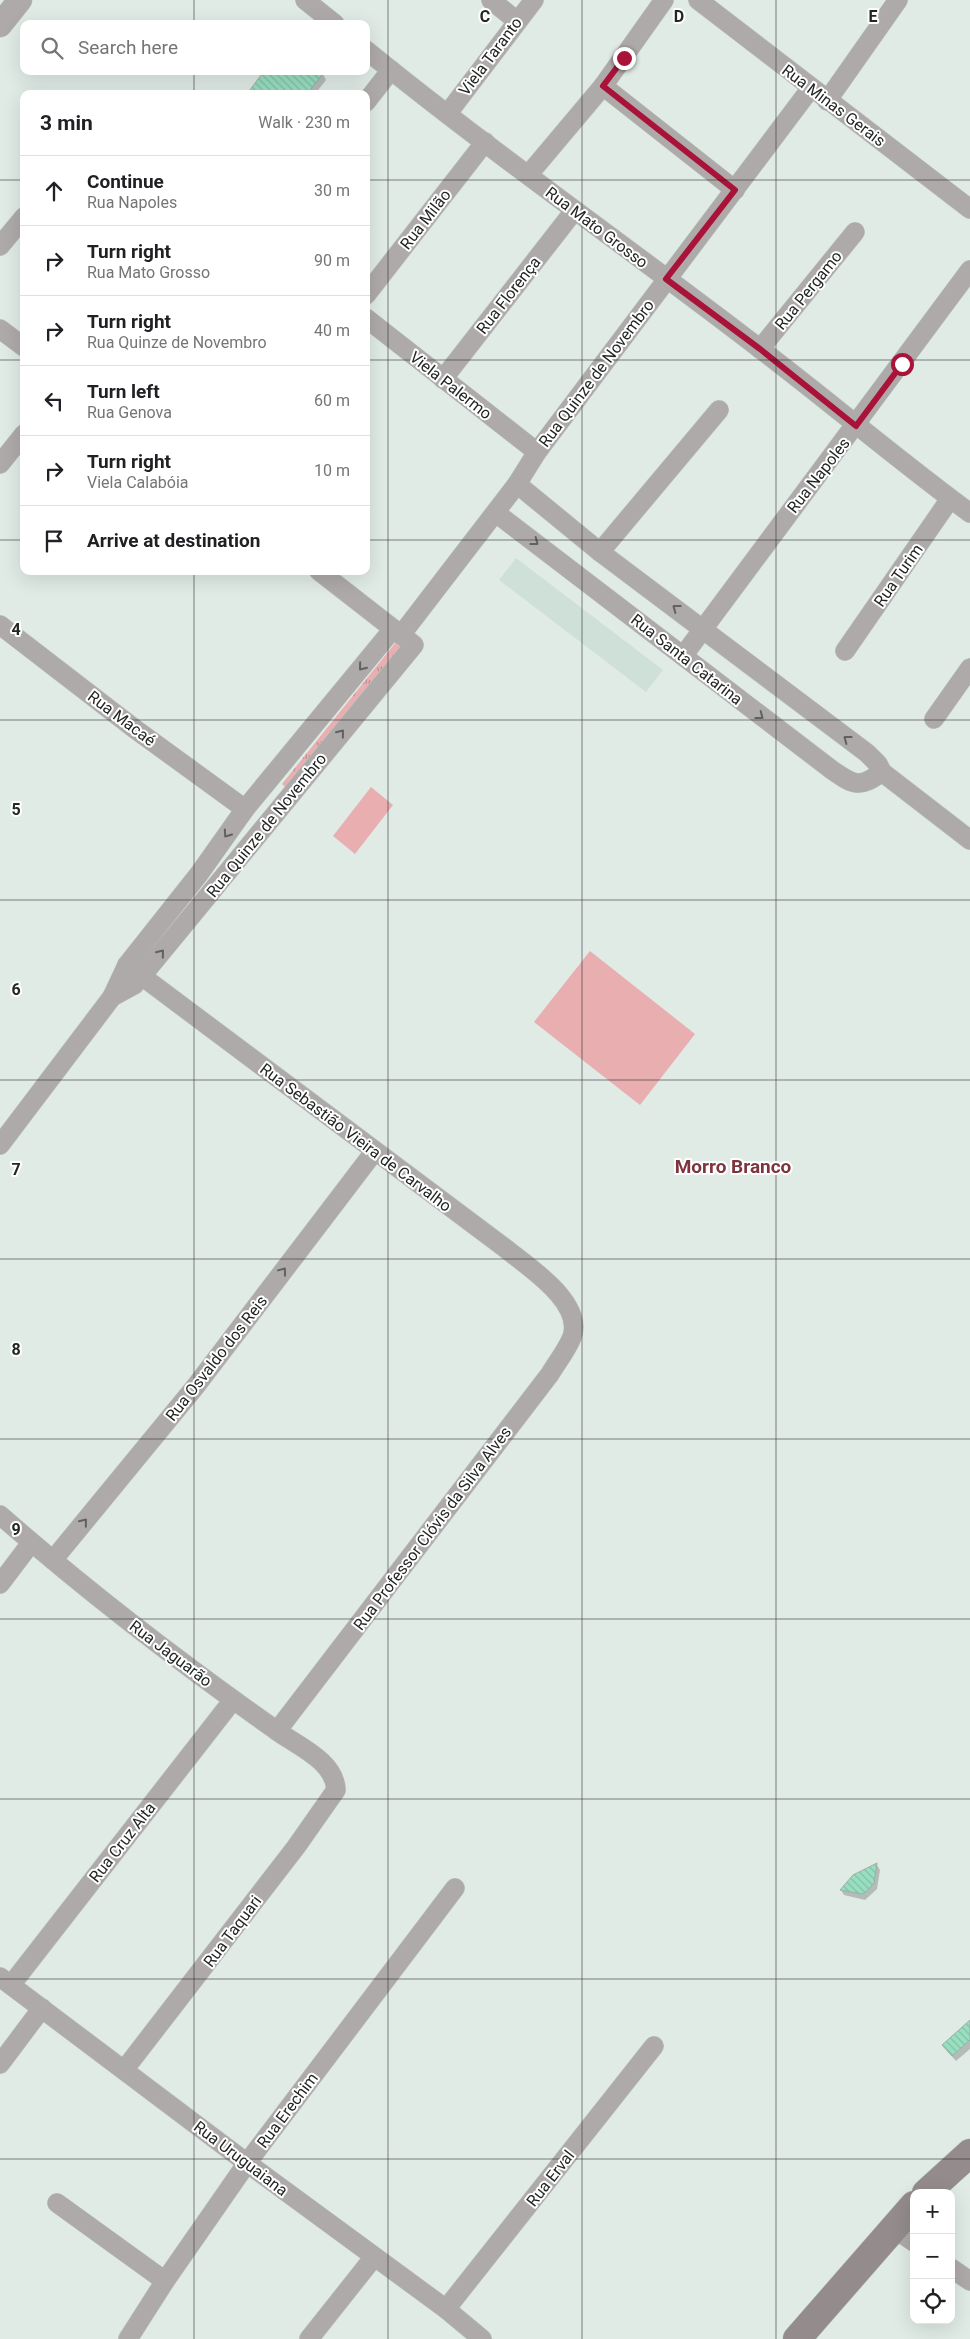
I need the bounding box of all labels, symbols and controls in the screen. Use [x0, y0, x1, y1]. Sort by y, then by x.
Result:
text: C [480, 7, 490, 26]
text: D [674, 7, 684, 26]
text: E [869, 7, 878, 26]
street label: Viela Taranto [455, 13, 526, 99]
search box [20, 20, 370, 75]
icon: search [38, 34, 66, 62]
text: Search here [78, 36, 178, 59]
route end [613, 47, 636, 70]
street label: Rua Minas Gerais [778, 60, 889, 150]
text: 3 min [40, 111, 93, 135]
text: Walk · 230 m [258, 113, 350, 132]
text: Continue [87, 170, 164, 193]
icon: ahead [40, 177, 68, 205]
text: 30 m [314, 181, 350, 200]
street label: Rua Mato Grosso [542, 183, 652, 272]
street label: Rua Milão [396, 186, 455, 253]
text: Rua Napoles [87, 193, 177, 212]
text: Turn right [87, 240, 171, 263]
icon: right [40, 247, 68, 275]
street label: Rua Pergamo [771, 247, 846, 334]
text: 90 m [314, 251, 350, 270]
street label: Rua Florença [472, 253, 544, 338]
text: Rua Mato Grosso [87, 263, 210, 282]
street label: Rua Quinze de Novembro [535, 296, 658, 451]
text: Turn right [87, 310, 171, 333]
icon: right [40, 317, 68, 345]
text: 40 m [314, 321, 350, 340]
text: Rua Quinze de Novembro [87, 333, 267, 352]
street label: Viela Palermo [406, 347, 495, 423]
route start [891, 353, 914, 376]
text: Turn left [87, 380, 160, 403]
icon: left [40, 387, 68, 415]
text: 60 m [314, 391, 350, 410]
text: Rua Genova [87, 403, 172, 422]
street label: Rua Napoles [783, 434, 854, 517]
text: Turn right [87, 450, 171, 473]
icon: right [40, 457, 68, 485]
text: 10 m [314, 461, 350, 480]
text: Viela Calabóia [87, 473, 189, 492]
icon: arrive [40, 527, 68, 555]
text: Arrive at destination [87, 529, 260, 552]
one-way arrow [529, 537, 538, 545]
street label: Rua Turim [870, 540, 927, 610]
one-way arrow [673, 606, 682, 614]
street label: Rua Santa Catarina [627, 610, 746, 709]
text: 4 [11, 620, 21, 639]
one-way arrow [359, 661, 368, 670]
street label: Rua Macaé [84, 687, 159, 750]
one-way arrow [754, 710, 764, 719]
one-way arrow [336, 730, 344, 739]
one-way arrow [844, 736, 853, 744]
street label: Rua Quinze de Novembro [202, 750, 330, 901]
text: 5 [11, 800, 21, 819]
one-way arrow [224, 828, 233, 838]
one-way arrow [155, 950, 164, 959]
text: 6 [11, 980, 21, 999]
street label: Rua Sebastião Vieira de Carvalho [256, 1059, 455, 1216]
district label: Morro Branco [675, 1155, 792, 1178]
text: 7 [11, 1160, 21, 1179]
one-way arrow [277, 1268, 285, 1277]
street label: Rua Osvaldo dos Reis [162, 1292, 271, 1425]
text: 8 [11, 1340, 21, 1359]
street label: Rua Professor Clóvis da Silva Alves [350, 1423, 515, 1634]
one-way arrow [79, 1519, 88, 1528]
text: 9 [11, 1520, 21, 1539]
street label: Rua Jaguarão [126, 1616, 216, 1691]
street label: Rua Cruz Alta [85, 1799, 159, 1886]
street label: Rua Taquari [199, 1892, 265, 1971]
street label: Rua Erechim [253, 2069, 322, 2152]
street label: Rua Uruguaiana [190, 2117, 291, 2200]
street label: Rua Erval [523, 2146, 578, 2210]
map controls [910, 2189, 955, 2324]
button: + [910, 2189, 955, 2234]
button: − [910, 2234, 955, 2279]
button: locate [910, 2279, 955, 2324]

